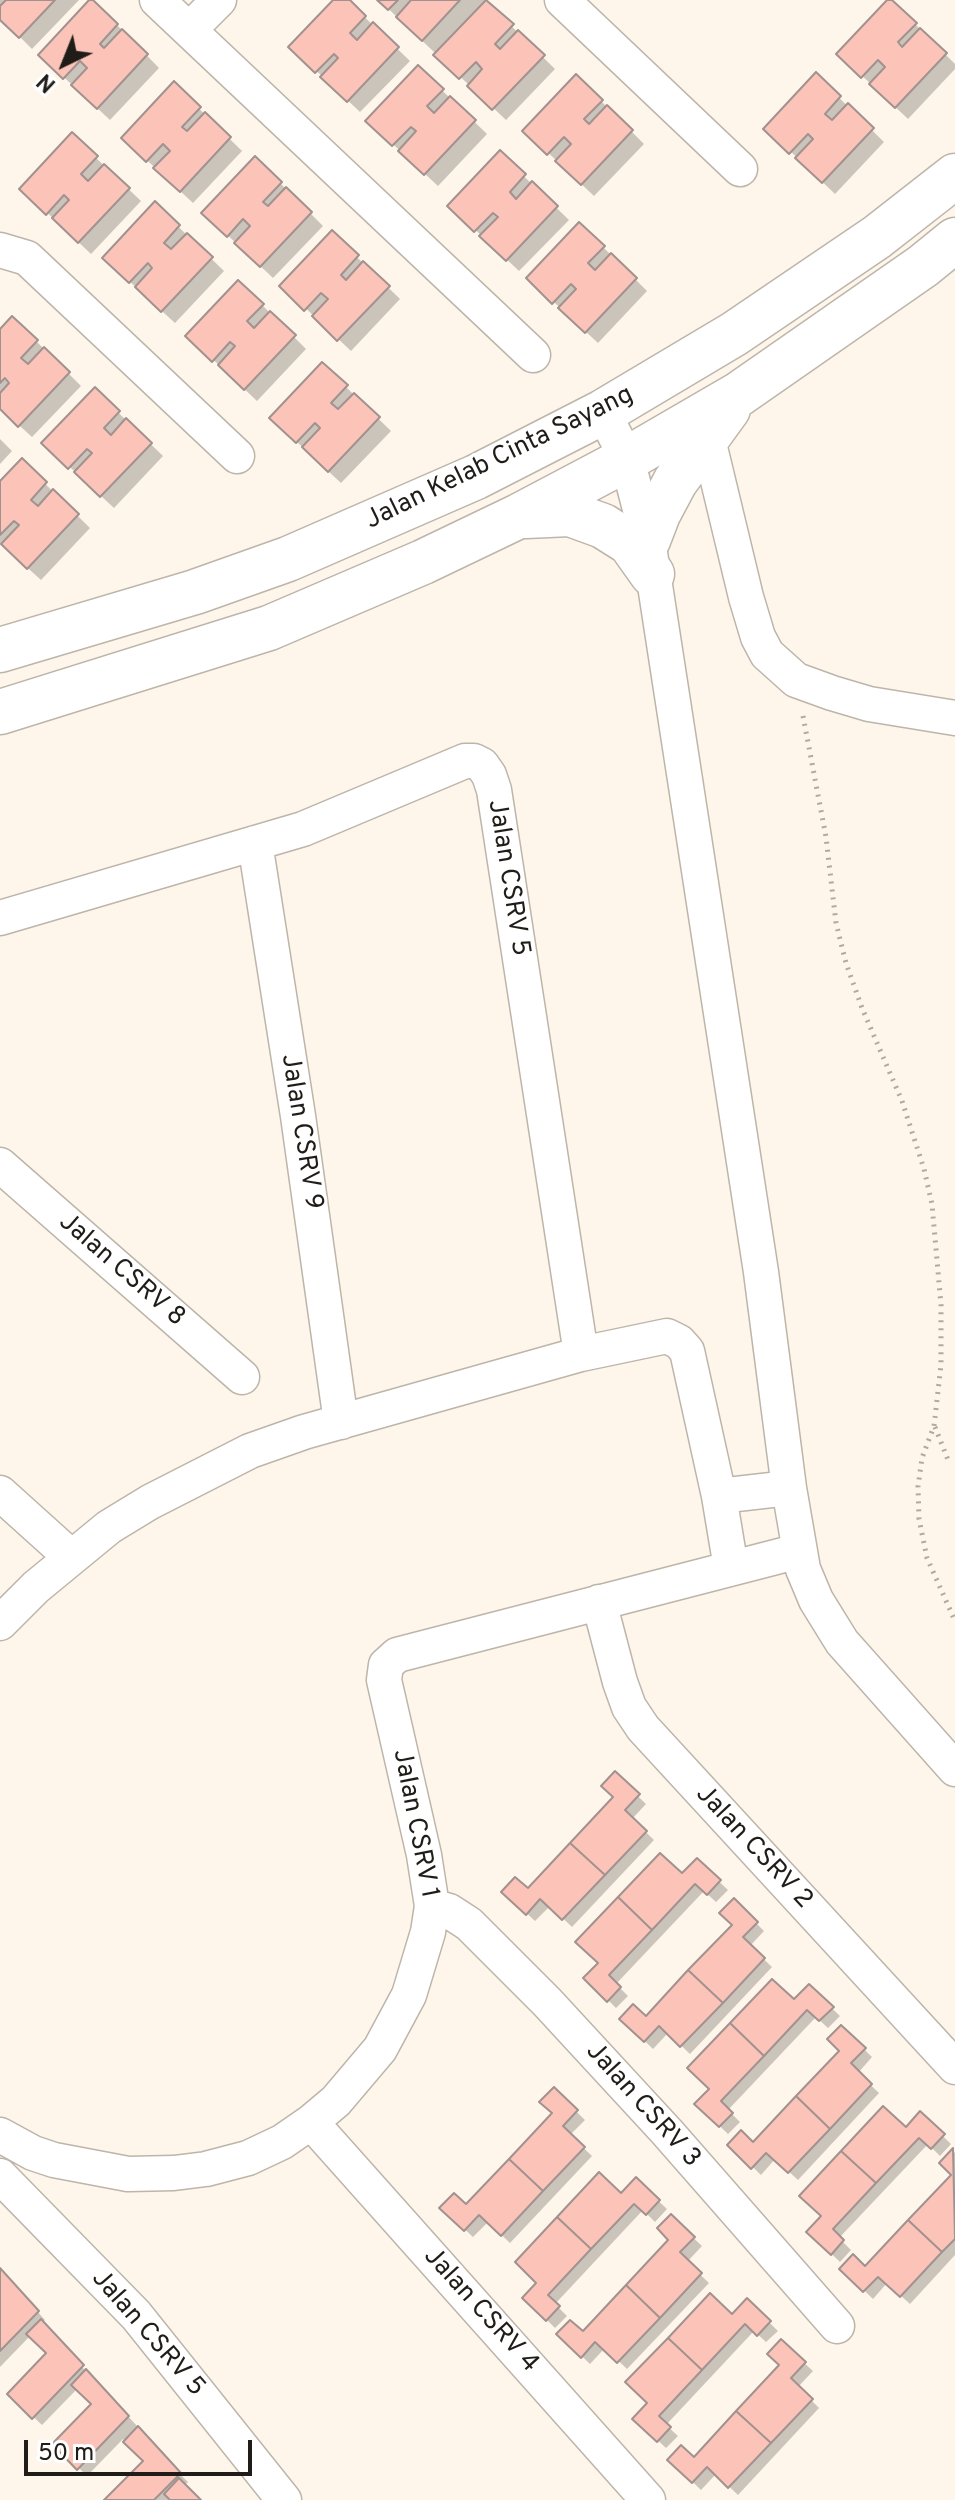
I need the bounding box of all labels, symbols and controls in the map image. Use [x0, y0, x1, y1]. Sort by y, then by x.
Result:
north arrow [24, 24, 104, 104]
text: N [32, 67, 62, 97]
street label: Jalan Kelab Cinta Sayang [361, 380, 639, 538]
street label: Jalan CSRV 5 [479, 798, 535, 958]
street label: Jalan CSRV 9 [272, 1052, 328, 1212]
street label: Jalan CSRV 8 [51, 1208, 191, 1334]
street label: Jalan CSRV 1 [384, 1747, 444, 1901]
street label: Jalan CSRV 2 [688, 1780, 818, 1916]
street label: Jalan CSRV 3 [578, 2037, 706, 2175]
street label: Jalan CSRV 4 [416, 2242, 544, 2380]
street label: Jalan CSRV 5 [84, 2264, 210, 2404]
scale bar [28, 2424, 256, 2474]
text: 50 m [38, 2439, 94, 2469]

